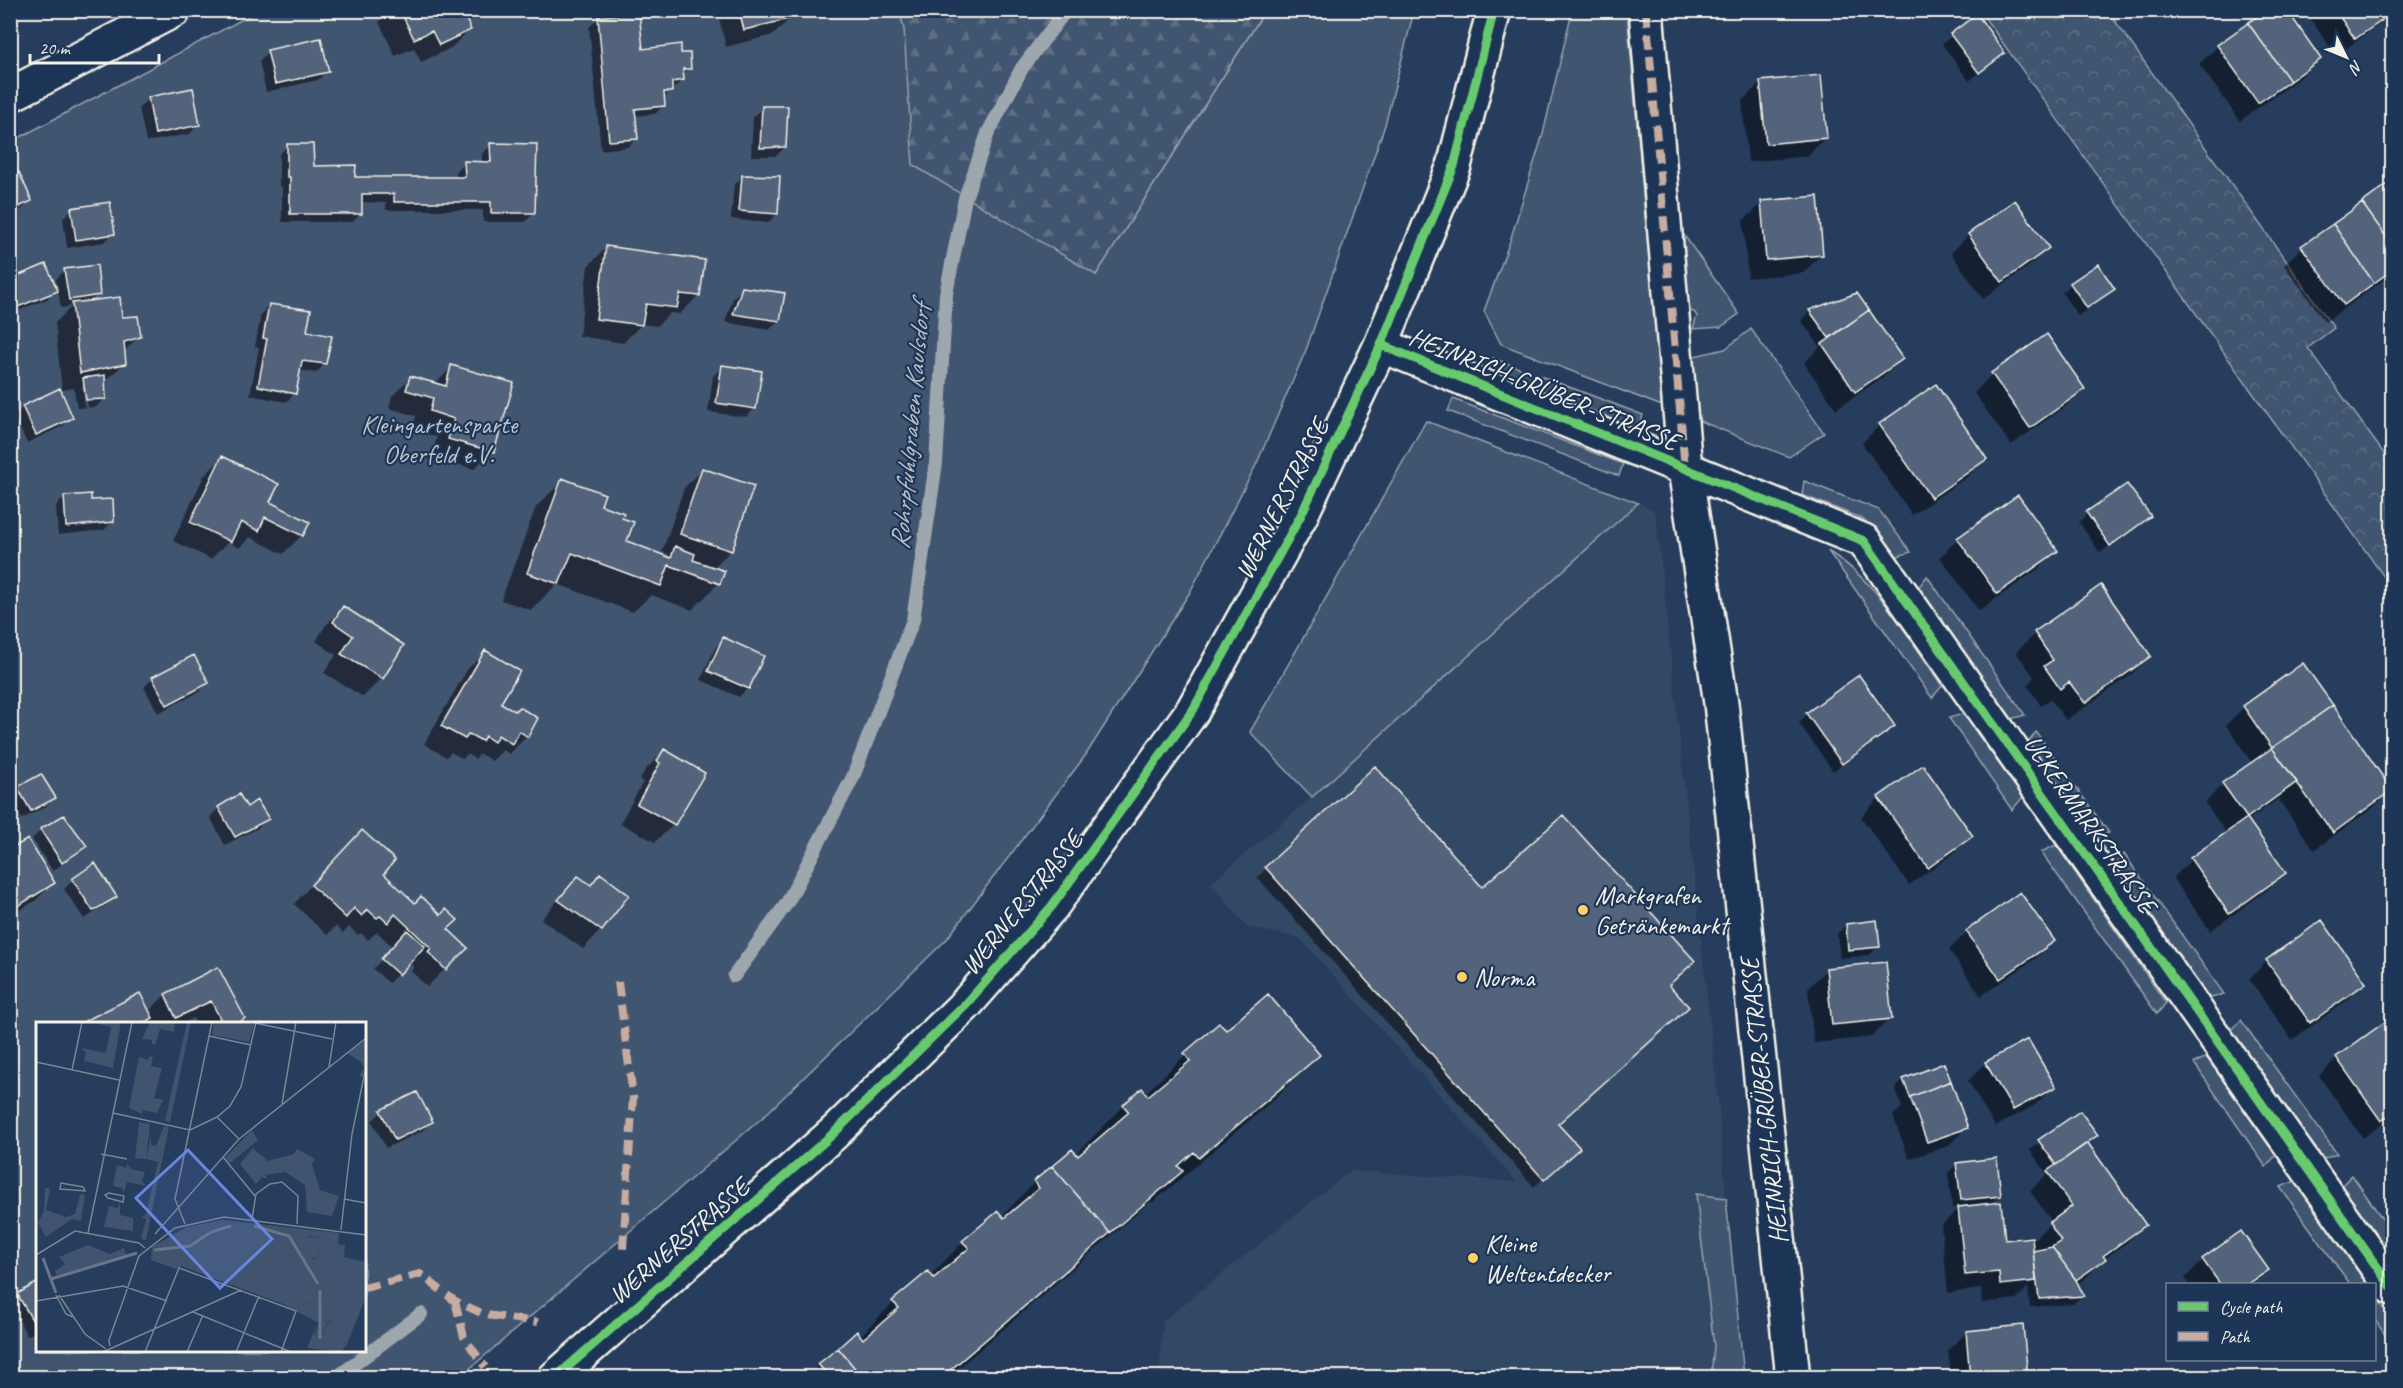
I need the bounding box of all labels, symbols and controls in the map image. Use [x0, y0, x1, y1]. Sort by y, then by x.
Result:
scale bar [30, 27, 159, 65]
north arrow [2316, 27, 2376, 87]
text: 20 m [39, 37, 72, 59]
text: N [2343, 56, 2367, 79]
water label: Rohrpfuhlgraben Kaulsdorf [882, 293, 939, 551]
street label: HEINRICH-GRÜBER-STRASSE [1405, 320, 1687, 460]
park label: Kleingartensparte Oberfeld e.V. [361, 408, 519, 471]
street label: WERNERSTRASSE [1227, 410, 1338, 585]
street label: UCKERMARKSTRASSE [2016, 729, 2166, 922]
street label: WERNERSTRASSE [954, 822, 1092, 982]
place label: Markgrafen Getränkemarkt [1595, 879, 1731, 942]
marker: Markgrafen Getränkemarkt [1576, 903, 1590, 917]
street label: HEINRICH-GRÜBER-STRASSE [1732, 953, 1795, 1246]
place label: Norma [1474, 961, 1536, 994]
marker: Norma [1455, 970, 1469, 984]
inset map [36, 1022, 366, 1352]
street label: WERNERSTRASSE [602, 1169, 759, 1311]
place label: Kleine Weltentdecker [1485, 1227, 1612, 1290]
marker: Kleine Weltentdecker [1466, 1251, 1480, 1265]
legend [2166, 1283, 2376, 1361]
text: Cycle path [2220, 1296, 2283, 1318]
text: Path [2220, 1326, 2250, 1348]

